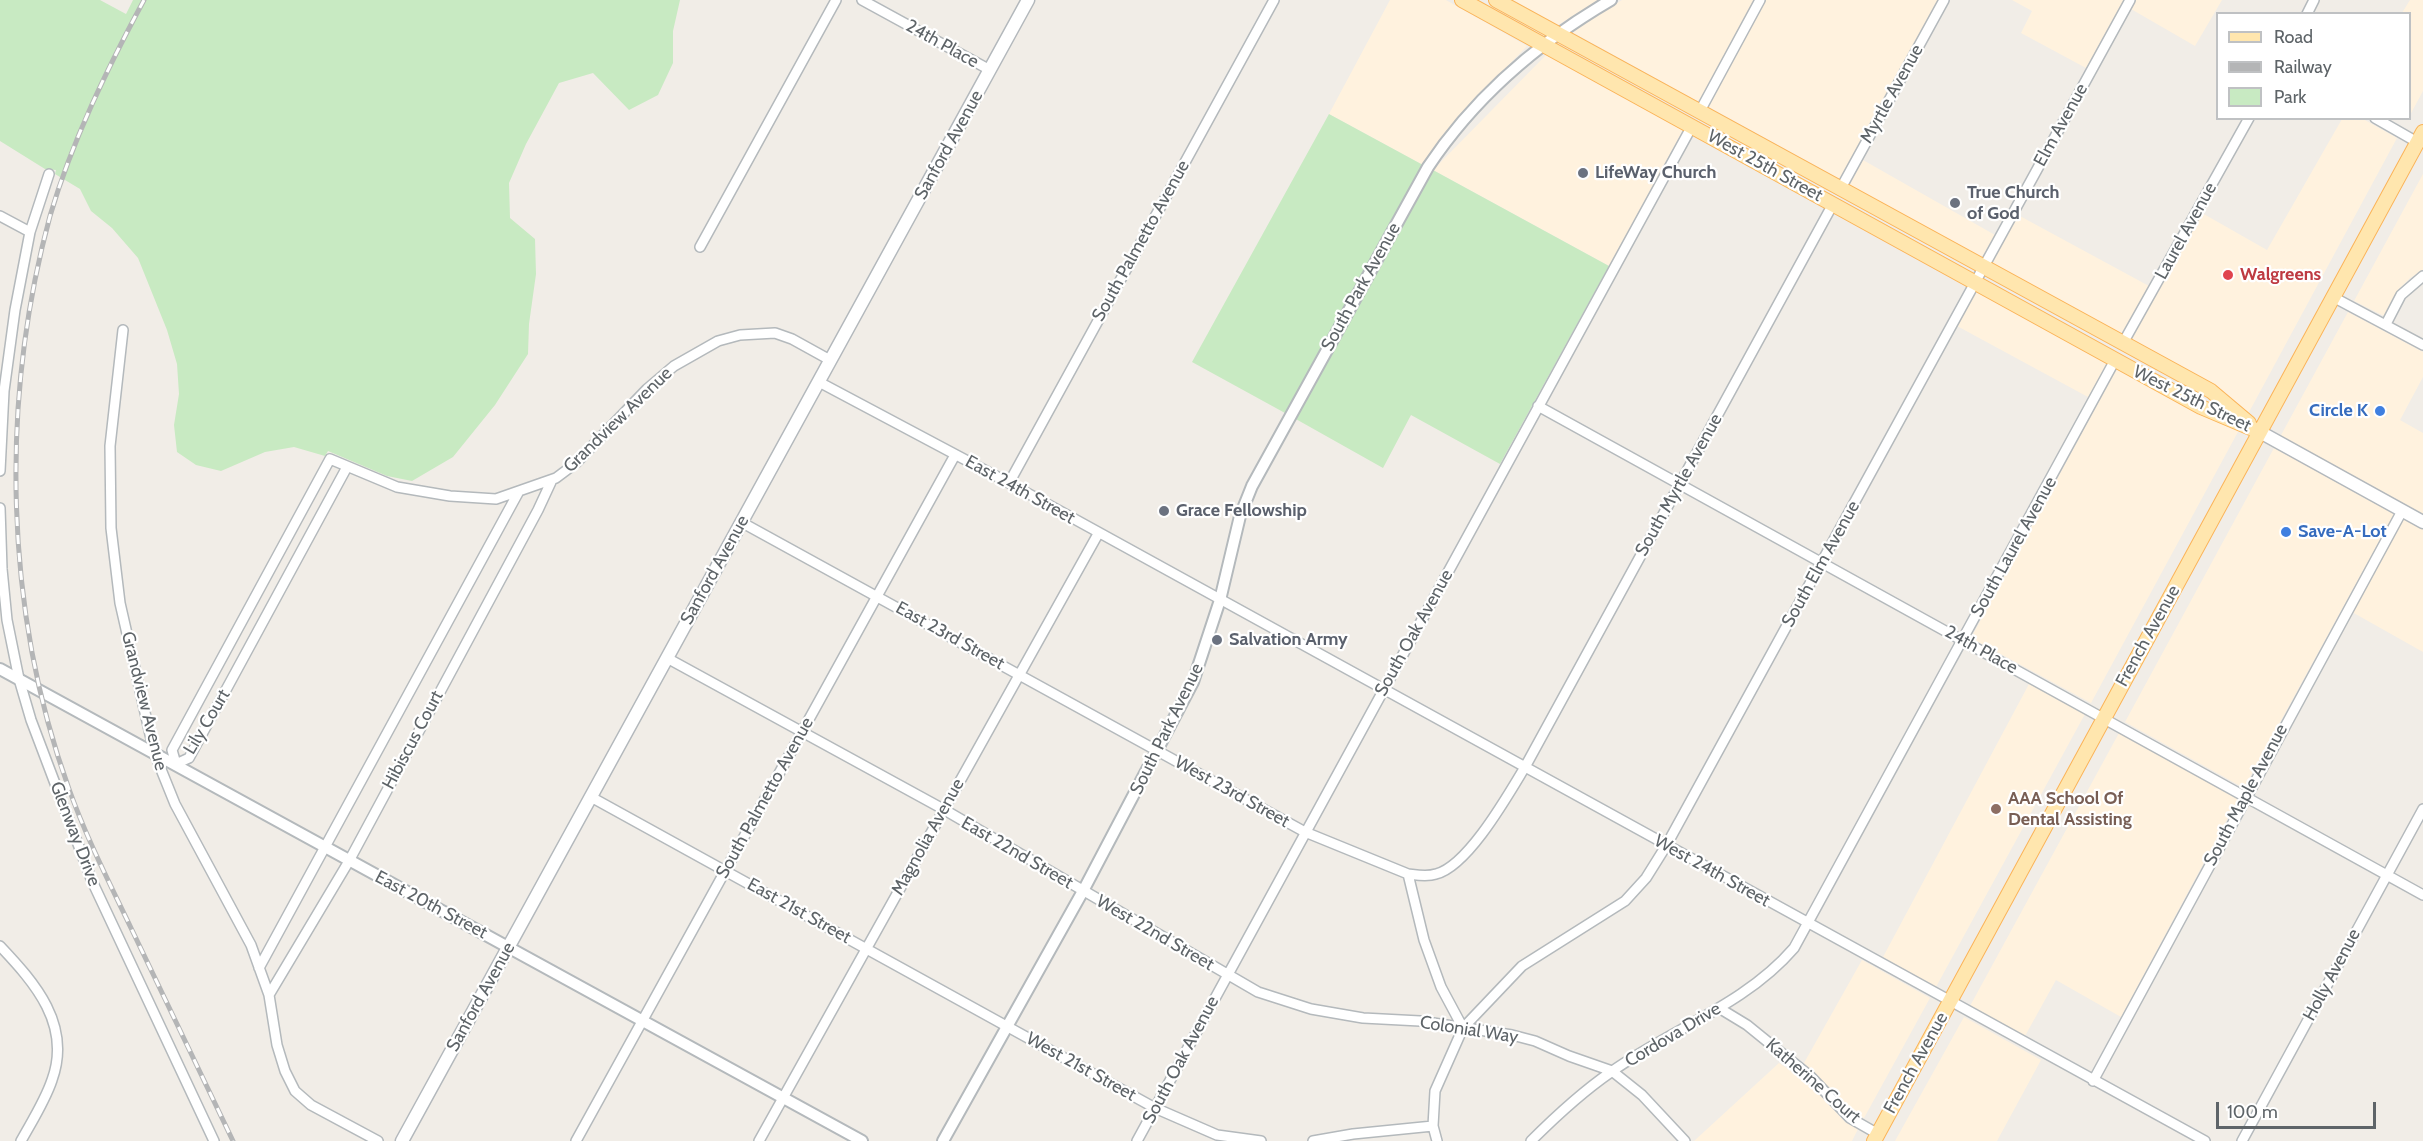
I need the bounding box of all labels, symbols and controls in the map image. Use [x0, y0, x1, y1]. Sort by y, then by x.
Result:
legend [2216, 12, 2411, 120]
street label: 24th Place [902, 15, 982, 73]
text: Road [2274, 26, 2313, 48]
street label: Myrtle Avenue [1856, 41, 1928, 147]
text: Railway [2274, 56, 2332, 78]
street label: Elm Avenue [2029, 80, 2093, 170]
text: Park [2274, 86, 2306, 108]
street label: Sanford Avenue [910, 87, 988, 203]
street label: West 25th Street [1704, 125, 1826, 207]
street label: South Palmetto Avenue [1088, 157, 1194, 325]
place label: LifeWay Church [1595, 162, 1716, 184]
marker: LifeWay Church [1576, 166, 1590, 180]
street label: Laurel Avenue [2151, 179, 2221, 283]
place label: True Church of God [1967, 182, 2059, 224]
marker: True Church of God [1948, 196, 1962, 210]
street label: South Park Avenue [1317, 219, 1405, 355]
place label: Walgreens [2240, 264, 2321, 286]
marker: Walgreens [2221, 268, 2235, 282]
street label: West 25th Street [2130, 361, 2254, 437]
street label: Grandview Avenue [559, 363, 677, 477]
place label: Circle K [2309, 400, 2368, 422]
marker: Circle K [2373, 404, 2387, 418]
street label: South Myrtle Avenue [1631, 410, 1727, 560]
street label: East 24th Street [961, 451, 1079, 529]
street label: South Laurel Avenue [1967, 473, 2061, 621]
street label: South Elm Avenue [1777, 497, 1865, 631]
place label: Grace Fellowship [1176, 500, 1307, 522]
marker: Grace Fellowship [1157, 504, 1171, 518]
street label: Sanford Avenue [676, 512, 754, 628]
place label: Save-A-Lot [2298, 521, 2387, 543]
marker: Save-A-Lot [2279, 525, 2293, 539]
street label: South Oak Avenue [1370, 566, 1458, 700]
street label: French Avenue [2111, 582, 2185, 690]
street label: East 23rd Street [892, 597, 1008, 675]
street label: 24th Place [1941, 621, 2021, 679]
street label: Grandview Avenue [116, 629, 172, 773]
place label: Salvation Army [1229, 629, 1348, 651]
marker: Salvation Army [1210, 633, 1224, 647]
street label: South Park Avenue [1126, 660, 1208, 798]
street label: Lily Court [179, 686, 235, 758]
street label: Hibiscus Court [378, 687, 448, 793]
street label: South Palmetto Avenue [712, 714, 818, 882]
street label: South Maple Avenue [2200, 720, 2292, 870]
street label: West 23rd Street [1171, 752, 1293, 832]
street label: Magnolia Avenue [887, 775, 969, 899]
street label: Glenway Drive [45, 779, 105, 889]
place label: AAA School Of Dental Assisting [2008, 788, 2132, 830]
marker: AAA School Of Dental Assisting [1989, 802, 2003, 816]
street label: East 22nd Street [957, 812, 1077, 894]
street label: West 24th Street [1650, 830, 1774, 912]
street label: East 20th Street [371, 866, 491, 944]
street label: East 21st Street [743, 874, 855, 948]
street label: West 22nd Street [1092, 891, 1218, 975]
street label: Holly Avenue [2299, 925, 2365, 1025]
street label: Sanford Avenue [442, 939, 520, 1055]
street label: South Oak Avenue [1138, 993, 1224, 1127]
street label: Cordova Drive [1621, 998, 1725, 1072]
street label: French Avenue [1879, 1009, 1953, 1117]
street label: Colonial Way [1418, 1012, 1520, 1048]
street label: West 21st Street [1022, 1028, 1140, 1106]
street label: Katherine Court [1761, 1034, 1865, 1128]
scale bar [2219, 1090, 2380, 1128]
text: 100 m [2227, 1101, 2278, 1123]

